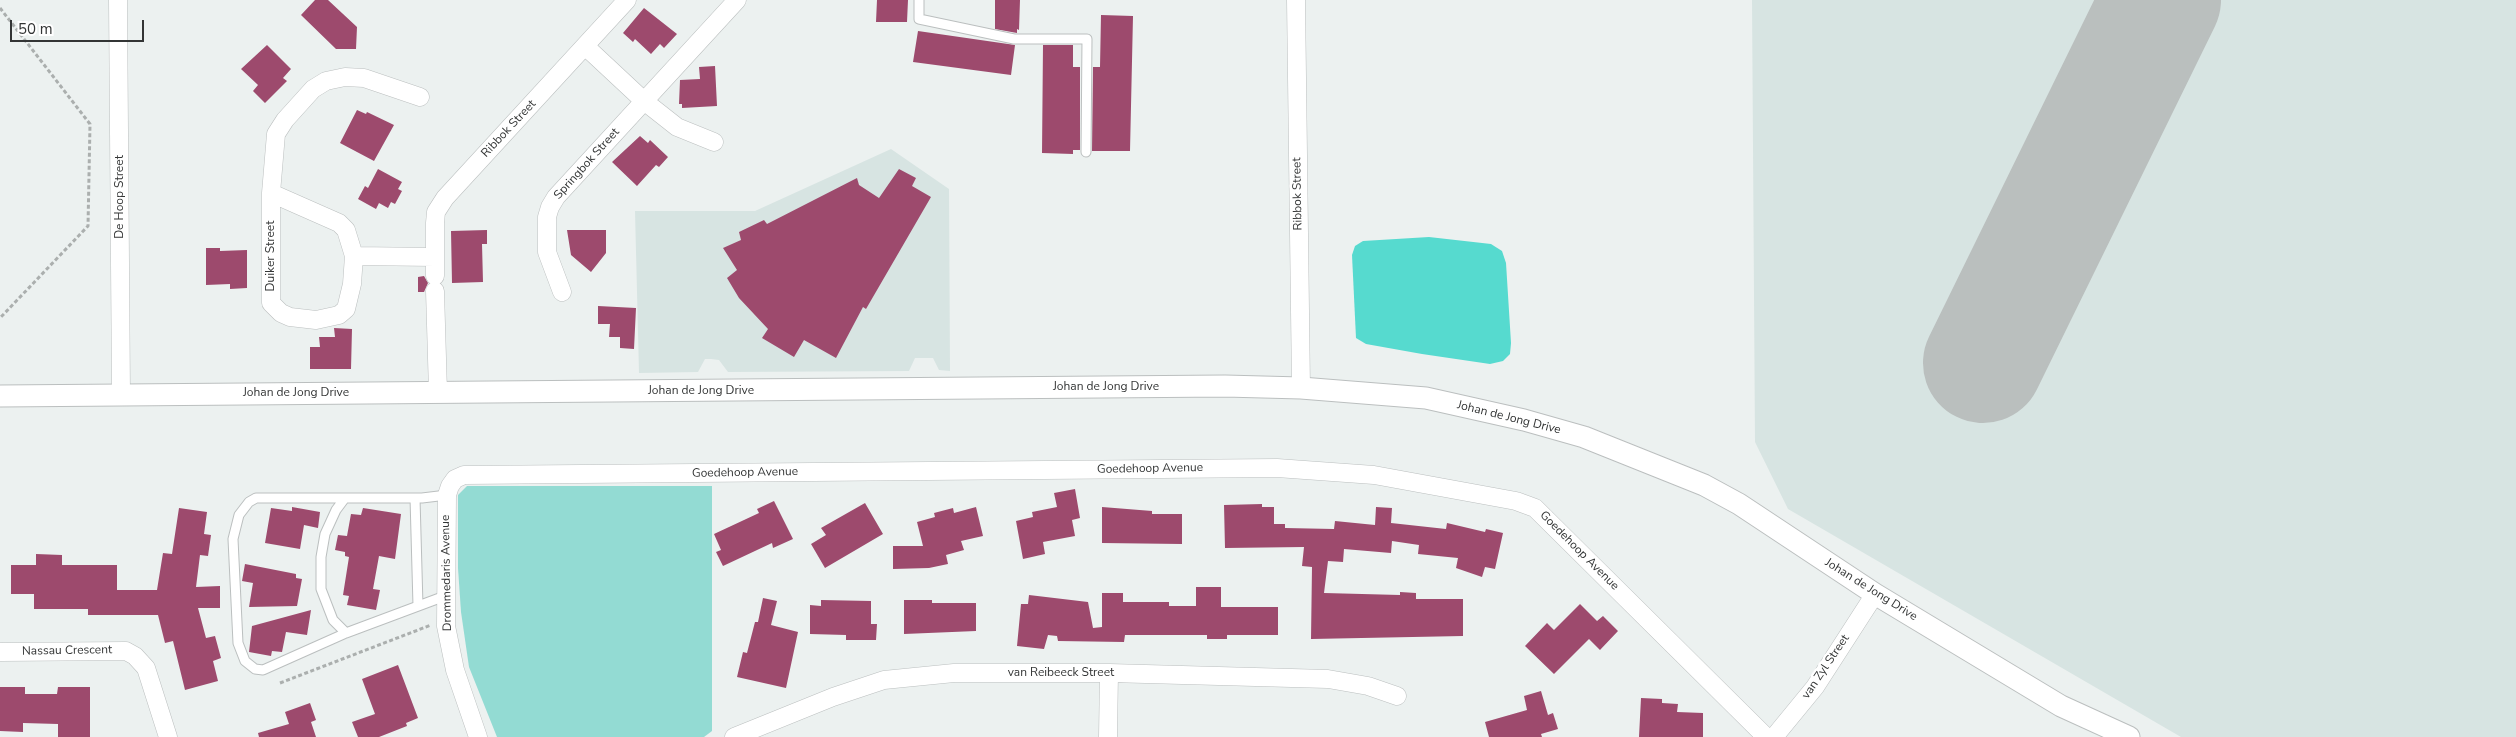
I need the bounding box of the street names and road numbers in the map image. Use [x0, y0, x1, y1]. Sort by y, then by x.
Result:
street label: Ribbok Street [479, 97, 539, 161]
street label: Springbok Street [551, 125, 623, 203]
street label: De Hoop Street [113, 155, 127, 239]
street label: Ribbok Street [1290, 157, 1306, 231]
street label: Duiker Street [264, 221, 278, 291]
street label: Johan de Jong Drive [1053, 380, 1159, 394]
street label: Johan de Jong Drive [648, 384, 754, 398]
street label: Johan de Jong Drive [243, 386, 349, 400]
street label: Johan de Jong Drive [1456, 398, 1562, 438]
street label: Goedehoop Avenue [1097, 461, 1203, 477]
street label: Goedehoop Avenue [692, 465, 798, 481]
street label: Goedehoop Avenue [1536, 508, 1622, 594]
street label: Drommedaris Avenue [439, 514, 455, 632]
street label: Johan de Jong Drive [1822, 556, 1920, 624]
street label: van Zyl Street [1799, 632, 1853, 702]
street label: Nassau Crescent [22, 643, 112, 659]
street label: van Reibeeck Street [1008, 666, 1114, 680]

